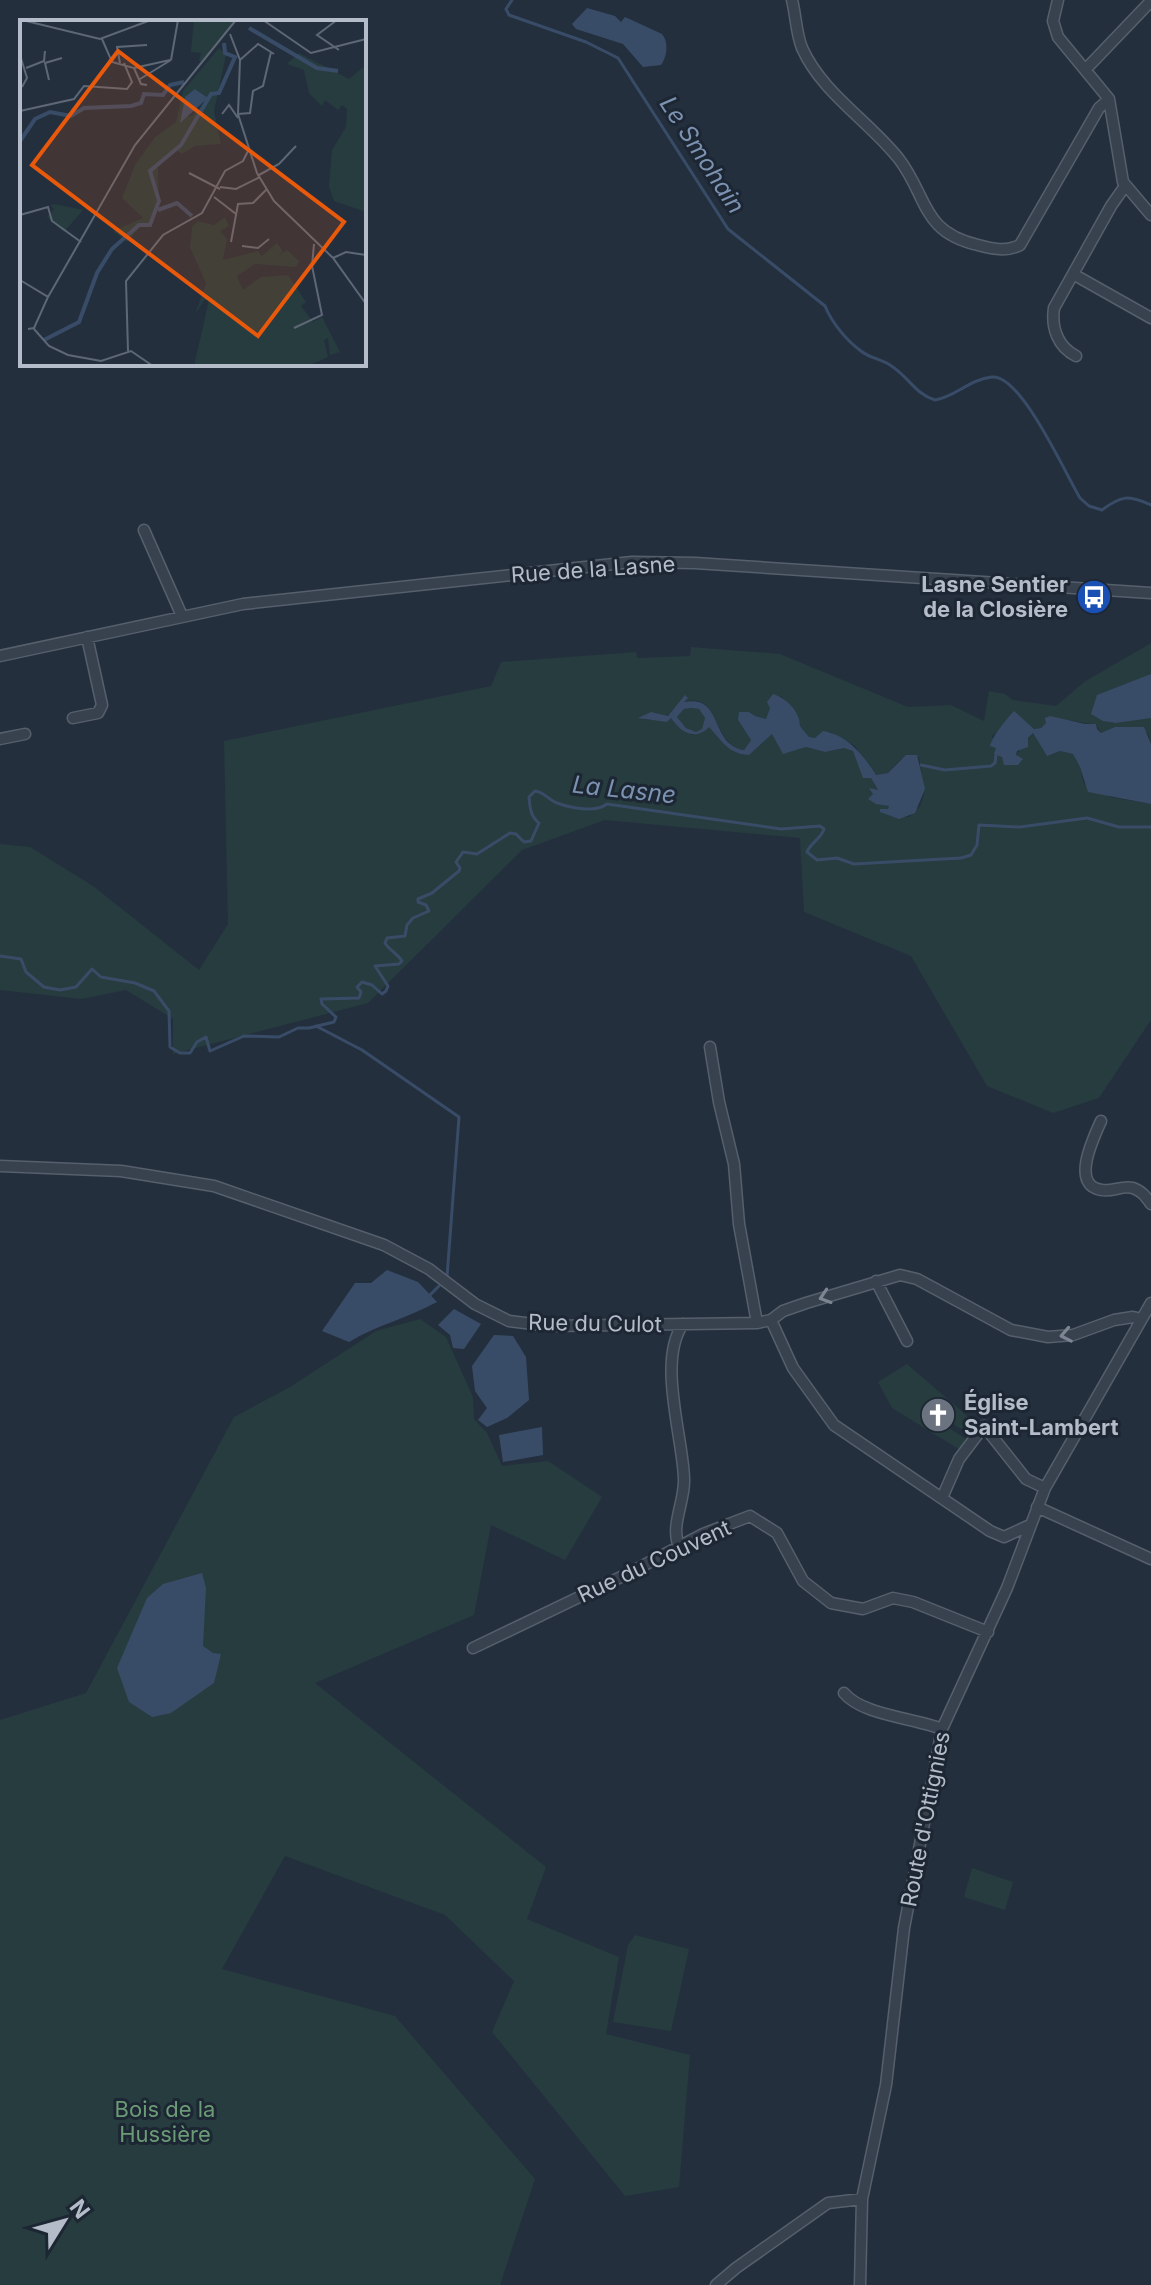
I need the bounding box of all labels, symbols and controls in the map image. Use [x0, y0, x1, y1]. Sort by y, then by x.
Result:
inset map [20, 20, 366, 366]
water label: Le Smohain [654, 91, 751, 219]
street label: Rue de la Lasne [510, 550, 676, 588]
place label: Lasne Sentier de la Closière [921, 571, 1068, 622]
bus stop icon: Lasne Sentier de la Closière [1075, 578, 1113, 616]
water label: La Lasne [571, 770, 677, 809]
one-way arrow [818, 1287, 832, 1303]
street label: Rue du Culot [528, 1309, 662, 1337]
one-way arrow [1060, 1326, 1073, 1343]
place label: Église Saint-Lambert [964, 1389, 1119, 1440]
church icon: Église Saint-Lambert [919, 1396, 957, 1434]
street label: Rue du Couvent [573, 1514, 735, 1608]
street label: Route d'Ottignies [895, 1729, 955, 1909]
park label: Bois de la Hussière [115, 2096, 215, 2147]
north arrow [24, 2181, 104, 2261]
text: N [65, 2194, 95, 2223]

